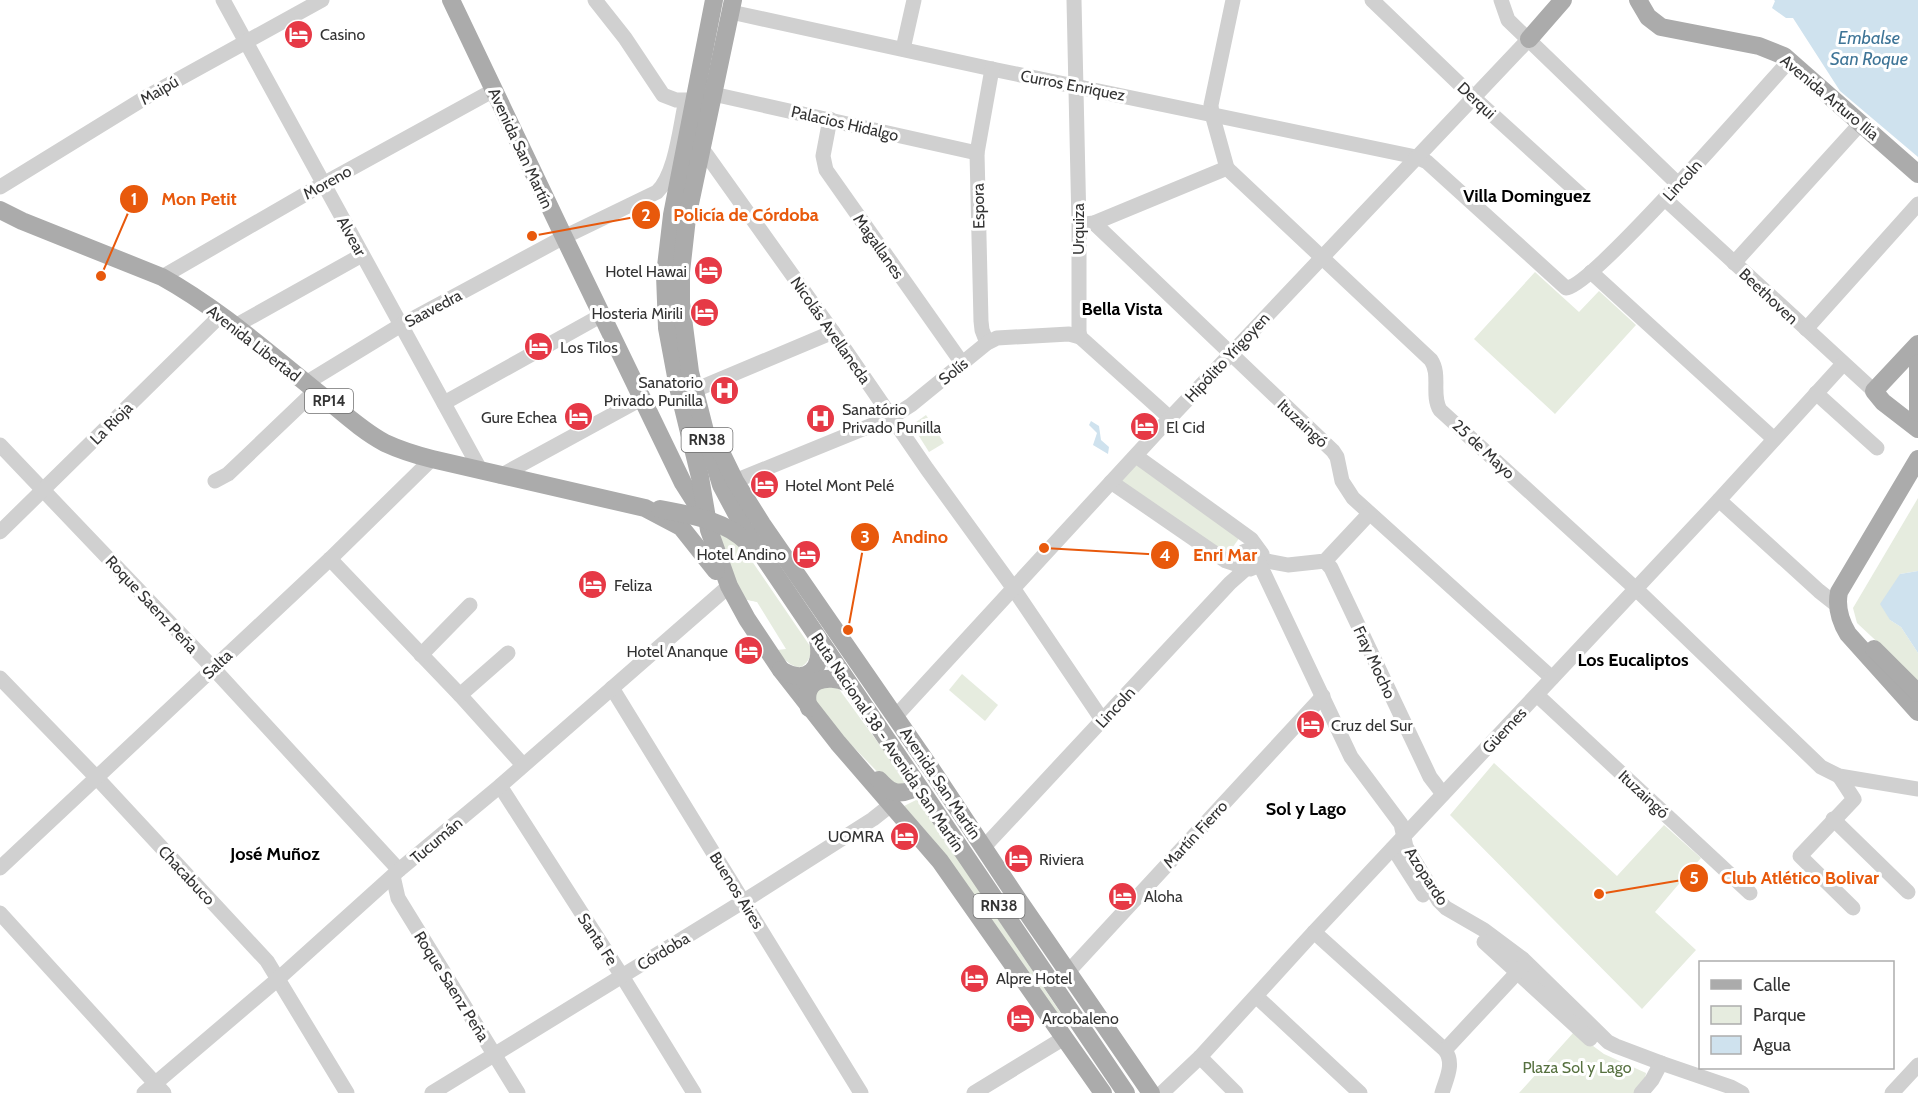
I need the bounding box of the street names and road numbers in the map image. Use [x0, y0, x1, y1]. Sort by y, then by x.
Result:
street label: Avenida Arturo Ilía [1777, 51, 1883, 144]
street label: Curros Enriquez [1019, 66, 1127, 105]
street label: Maipú [137, 72, 182, 109]
street label: Derqui [1454, 78, 1500, 123]
street label: Avenida San Martín [484, 85, 557, 211]
street label: Palacios Hidalgo [789, 102, 901, 145]
street label: Lincoln [1659, 156, 1706, 205]
street label: Moreno [300, 161, 355, 203]
street label: Espora [969, 183, 988, 229]
street label: Urquiza [1069, 203, 1088, 255]
street label: Magallanes [849, 210, 908, 283]
street label: Alvear [333, 213, 371, 260]
street label: Beethoven [1735, 264, 1802, 328]
street label: Nicolás Avellaneda [787, 273, 875, 388]
street label: Saavedra [401, 285, 465, 331]
street label: Avenida Libertad [203, 301, 304, 386]
street label: Hipólito Yrigoyen [1181, 309, 1274, 406]
street label: Solís [935, 354, 972, 389]
road number: RP14 [305, 389, 353, 413]
street label: Ituzaingó [1273, 395, 1332, 452]
street label: La Rioja [86, 398, 137, 448]
street label: 25 de Mayo [1449, 416, 1519, 483]
road number: RN38 [682, 428, 732, 452]
street label: Roque Saenz Peña [102, 552, 202, 657]
street label: Fray Mocho [1349, 623, 1400, 702]
street label: Ruta Nacional 38 - Avenida San Martín [807, 629, 969, 855]
street label: Salta [199, 646, 236, 683]
street label: Lincoln [1092, 683, 1139, 732]
street label: Güemes [1478, 703, 1531, 757]
street label: Avenida San Martín [897, 723, 985, 843]
street label: Ituzaingó [1614, 766, 1673, 823]
street label: Martín Fierro [1159, 796, 1232, 872]
street label: Tucumán [407, 813, 466, 868]
street label: Chacabuco [154, 842, 219, 909]
street label: Azopardo [1401, 844, 1452, 909]
street label: Buenos Aires [705, 848, 768, 932]
road number: RN38 [974, 894, 1024, 918]
street label: Santa Fe [574, 910, 621, 969]
street label: Roque Saenz Peña [410, 928, 493, 1045]
street label: Córdoba [634, 928, 693, 974]

